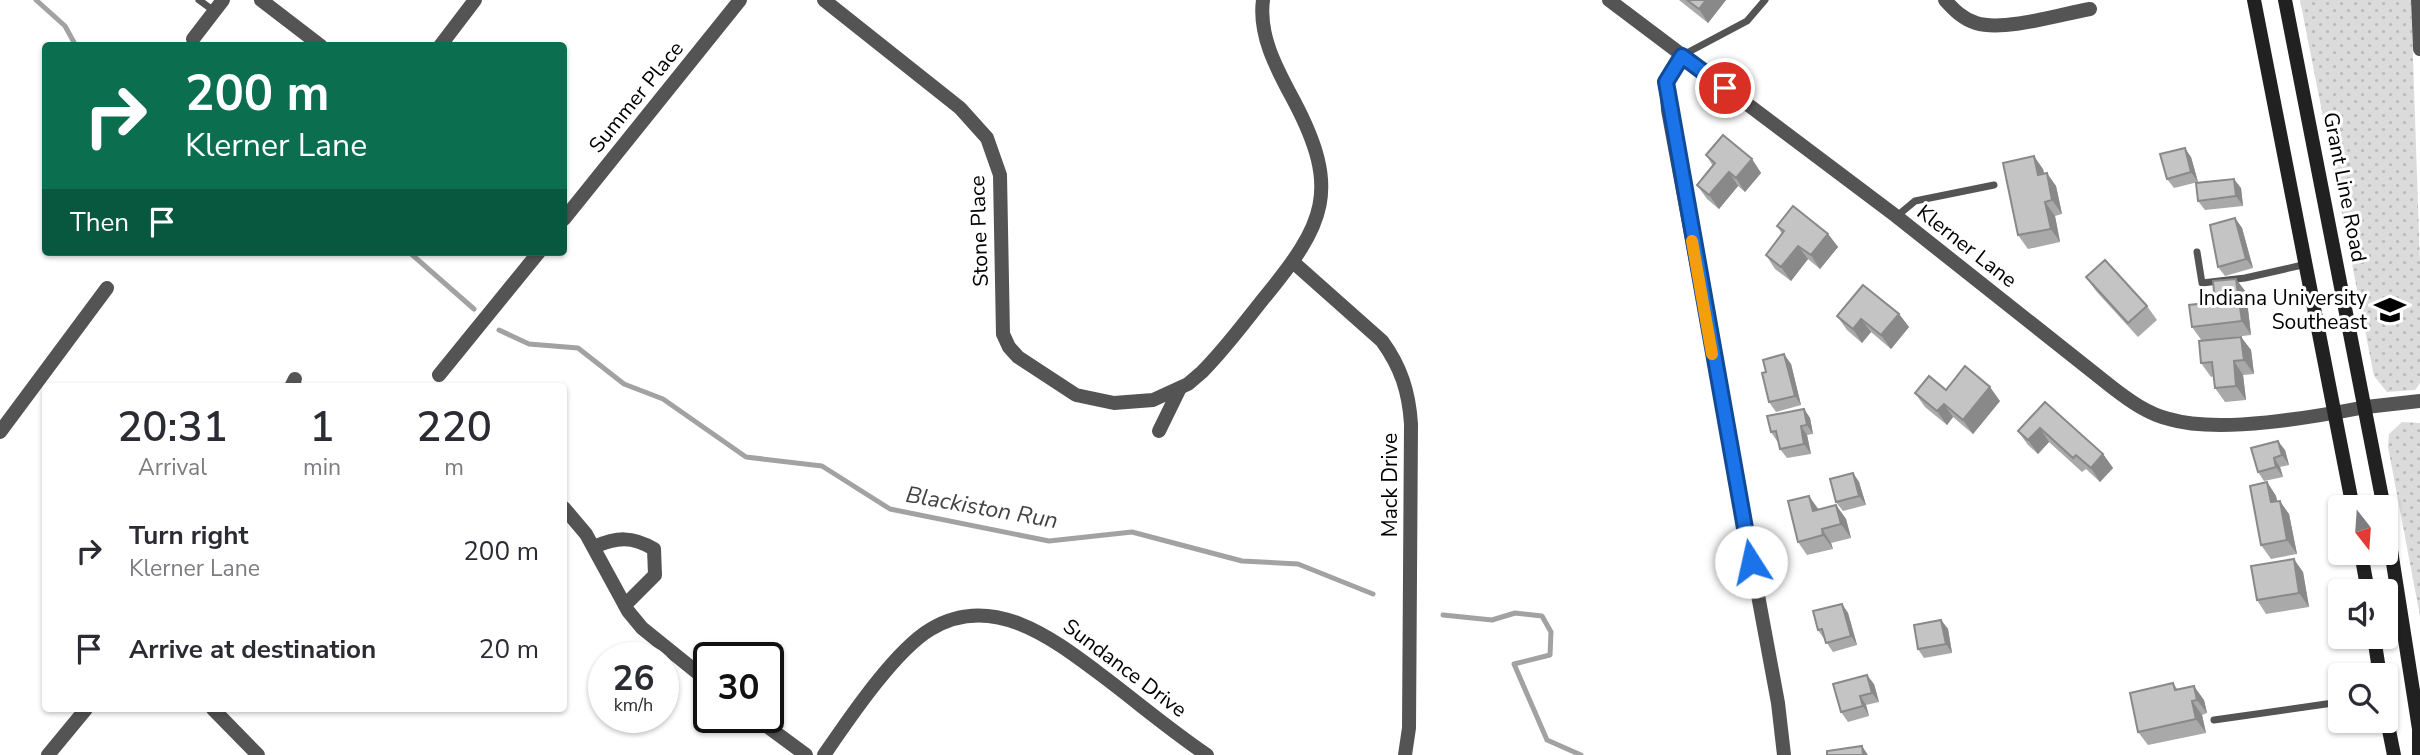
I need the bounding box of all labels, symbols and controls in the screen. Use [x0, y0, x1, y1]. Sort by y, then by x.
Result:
street label: Summer Place [582, 35, 690, 159]
pin [1695, 58, 1755, 118]
text: 200 m [185, 60, 329, 127]
icon: arrive [1706, 69, 1744, 107]
icon: right [70, 70, 161, 161]
street label: Grant Line Road [2317, 110, 2373, 264]
text: Klerner Lane [185, 124, 367, 167]
street label: Stone Place [963, 175, 995, 287]
street label: Klerner Lane [1911, 198, 2023, 294]
icon: arrive [143, 203, 181, 241]
text: Then [70, 205, 129, 240]
place label: Indiana University Southeast [2198, 284, 2368, 336]
school or university icon: Indiana University Southeast [2373, 293, 2407, 327]
text: 20:31 [117, 399, 228, 456]
text: 1 [309, 399, 335, 456]
text: 220 [416, 399, 492, 456]
street label: Mack Drive [1376, 433, 1404, 537]
text: Arrival [138, 452, 207, 483]
text: min [303, 452, 341, 483]
text: m [444, 452, 464, 483]
water label: Blackiston Run [903, 479, 1060, 536]
north arrow [2328, 495, 2398, 565]
map controls [2328, 495, 2398, 733]
text: Turn right [129, 518, 248, 553]
position arrow [1714, 525, 1788, 599]
icon: right [70, 532, 108, 570]
text: 200 m [463, 534, 539, 569]
text: Klerner Lane [129, 553, 260, 584]
button: sound [2328, 579, 2398, 649]
street label: Sundance Drive [1058, 612, 1192, 724]
icon: arrive [70, 630, 108, 668]
text: Arrive at destination [129, 632, 376, 667]
text: 20 m [479, 632, 539, 667]
speed limit sign: 30 [693, 642, 784, 733]
text: 26 [612, 655, 655, 702]
button: search [2328, 663, 2398, 733]
text: km/h [614, 693, 653, 717]

